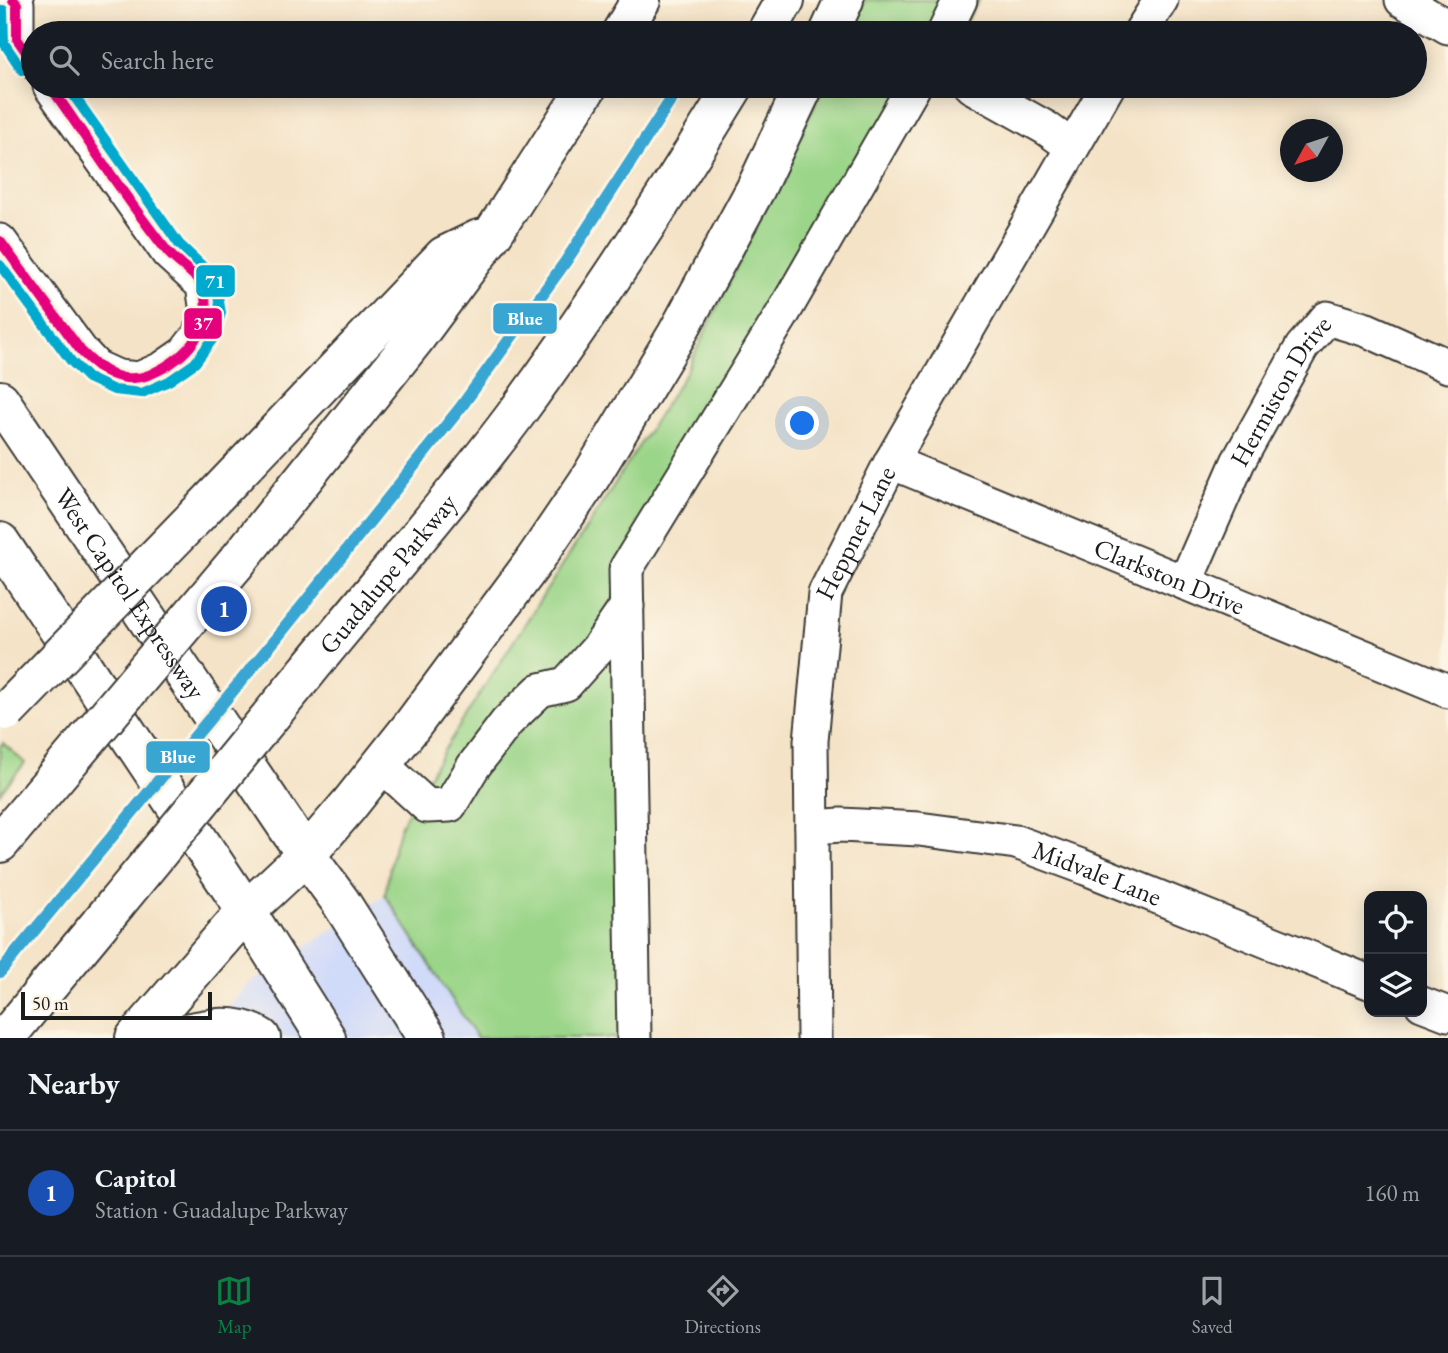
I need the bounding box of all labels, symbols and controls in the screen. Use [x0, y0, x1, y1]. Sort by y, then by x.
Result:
search box [21, 21, 1427, 98]
icon: search [45, 41, 83, 79]
text: Search here [101, 43, 214, 77]
north arrow [1280, 119, 1343, 182]
line badge: 71 [195, 264, 236, 298]
text: 71 [205, 269, 225, 294]
line badge: Blue [492, 302, 558, 335]
text: Blue [507, 306, 543, 331]
line badge: 37 [183, 307, 223, 340]
street label: Hermiston Drive [1222, 308, 1339, 472]
text: 37 [193, 311, 214, 336]
your location [785, 406, 819, 440]
street label: Heppner Lane [807, 460, 903, 605]
street label: West Capitol Expressway [47, 481, 214, 706]
street label: Guadalupe Parkway [311, 486, 465, 661]
street label: Clarkston Drive [1089, 530, 1250, 623]
pin: 1 [201, 583, 247, 635]
line badge: Blue [145, 740, 211, 774]
text: Blue [160, 744, 196, 769]
street label: Midvale Lane [1028, 833, 1167, 914]
map controls [1364, 891, 1427, 1017]
button: locate [1364, 891, 1427, 954]
button: layers [1364, 954, 1427, 1017]
scale bar [21, 989, 212, 1021]
text: 50 m [32, 991, 69, 1016]
text: Nearby [28, 1064, 120, 1103]
text: Capitol [95, 1161, 176, 1195]
text: 1 [45, 1178, 57, 1208]
text: 160 m [1364, 1178, 1420, 1208]
text: Station · Guadalupe Parkway [95, 1195, 348, 1225]
tab: Map [215, 1272, 253, 1339]
tab: Directions [684, 1272, 761, 1339]
tab: Saved [1192, 1272, 1233, 1339]

